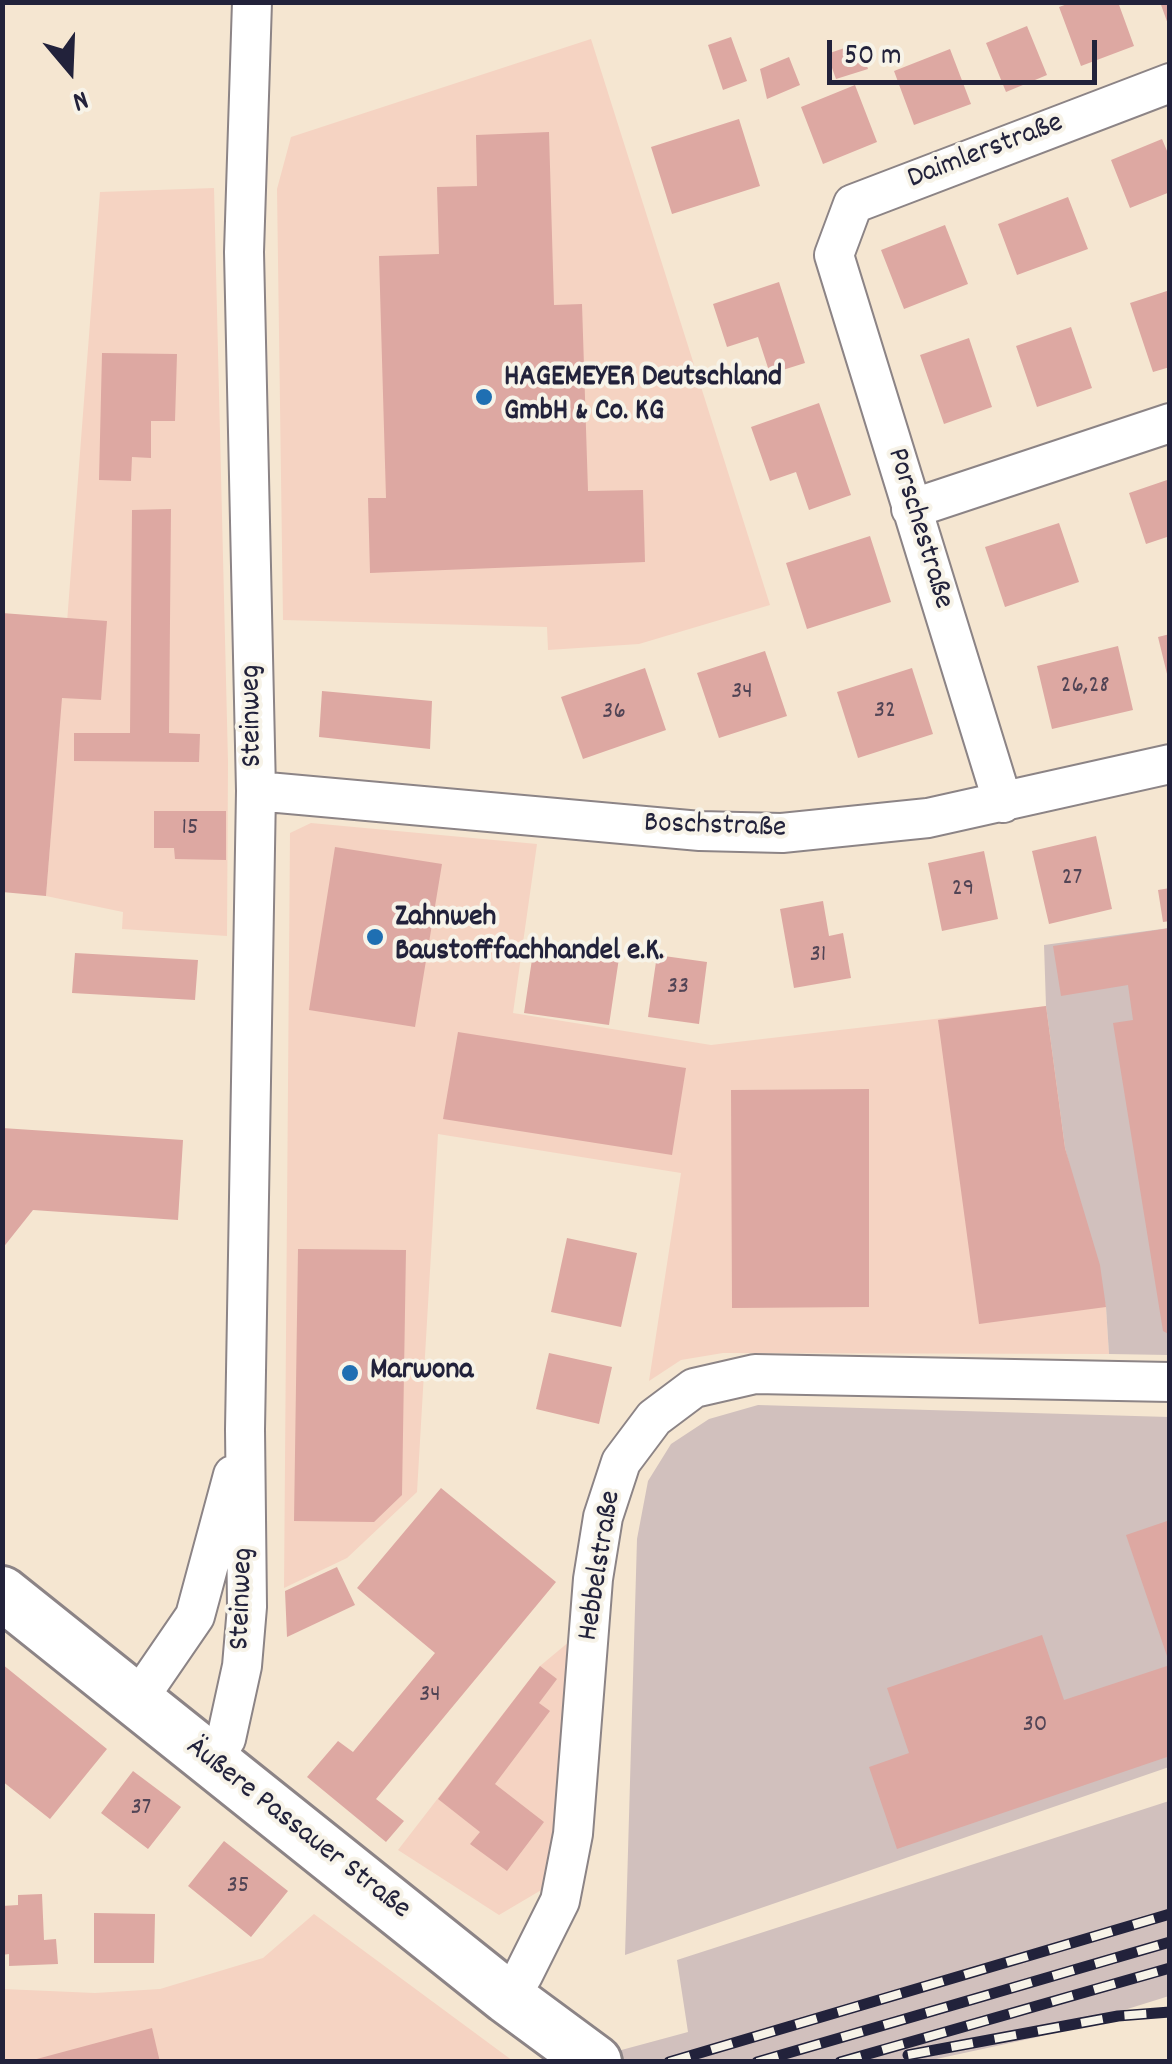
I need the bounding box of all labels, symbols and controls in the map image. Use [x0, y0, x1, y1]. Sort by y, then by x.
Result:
north arrow [20, 20, 120, 120]
scale bar [832, 20, 1102, 82]
text: 50 m [844, 36, 902, 79]
text: N [67, 77, 93, 120]
street label: Daimlerstraße [903, 107, 1069, 199]
place label: HAGEMEYER Deutschland GmbH & Co. KG [504, 362, 782, 432]
marker: HAGEMEYER Deutschland GmbH & Co. KG [473, 386, 495, 408]
street label: Porschestraße [877, 444, 959, 614]
street label: Steinweg [235, 664, 273, 768]
house number: 26,28 [1061, 673, 1109, 703]
house number: 34 [731, 679, 753, 709]
house number: 32 [874, 698, 896, 728]
house number: 36 [602, 699, 626, 729]
street label: Boschstraße [643, 808, 787, 848]
house number: 15 [181, 815, 199, 845]
house number: 27 [1062, 865, 1082, 895]
house number: 29 [952, 876, 974, 906]
place label: Zahnweh Baustofffachhandel e.K. [395, 902, 664, 972]
marker: Zahnweh Baustofffachhandel e.K. [364, 926, 386, 948]
house number: 31 [810, 942, 826, 972]
house number: 33 [667, 974, 689, 1004]
place label: Marwona [370, 1355, 473, 1391]
marker: Marwona [339, 1362, 361, 1384]
street label: Hebbelstraße [572, 1489, 632, 1643]
street label: Steinweg [224, 1547, 264, 1651]
house number: 34 [419, 1682, 441, 1712]
house number: 30 [1023, 1712, 1047, 1742]
street label: Äußere Passauer Straße [177, 1731, 417, 1929]
house number: 37 [131, 1795, 151, 1825]
house number: 35 [227, 1873, 249, 1903]

